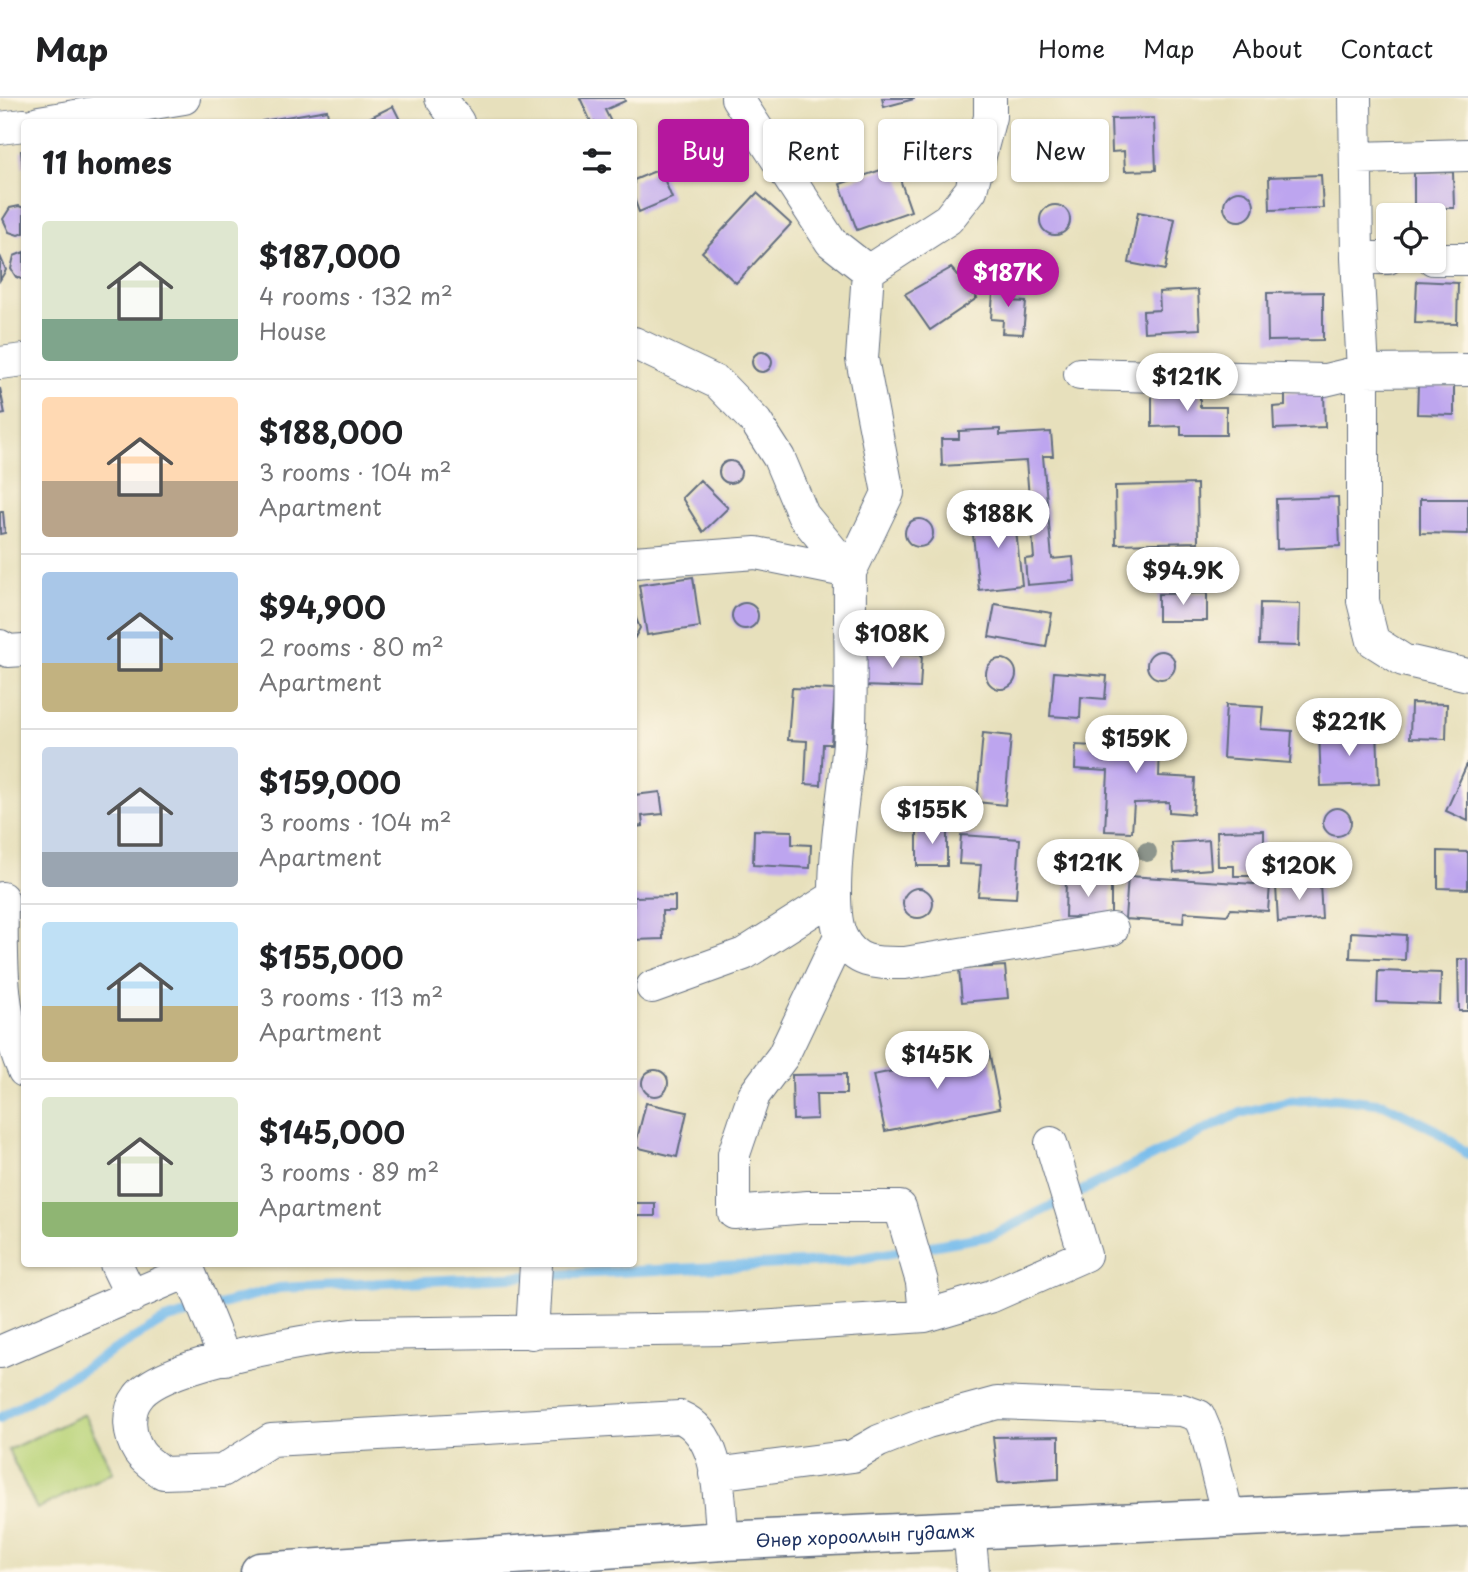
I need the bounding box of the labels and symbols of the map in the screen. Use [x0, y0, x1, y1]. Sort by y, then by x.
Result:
pin: $187K [959, 250, 1057, 309]
pin: $121K [1138, 354, 1236, 413]
pin: $188K [949, 490, 1047, 550]
pin: $94.9K [1126, 547, 1240, 607]
pin: $108K [843, 610, 941, 670]
pin: $221K [1300, 698, 1398, 758]
pin: $159K [1087, 716, 1185, 775]
pin: $155K [883, 786, 981, 846]
pin: $121K [1039, 840, 1137, 899]
pin: $120K [1250, 842, 1348, 902]
pin: $145K [888, 1032, 986, 1091]
street label: Өнөр хорооллын гудамж [755, 1516, 976, 1553]

